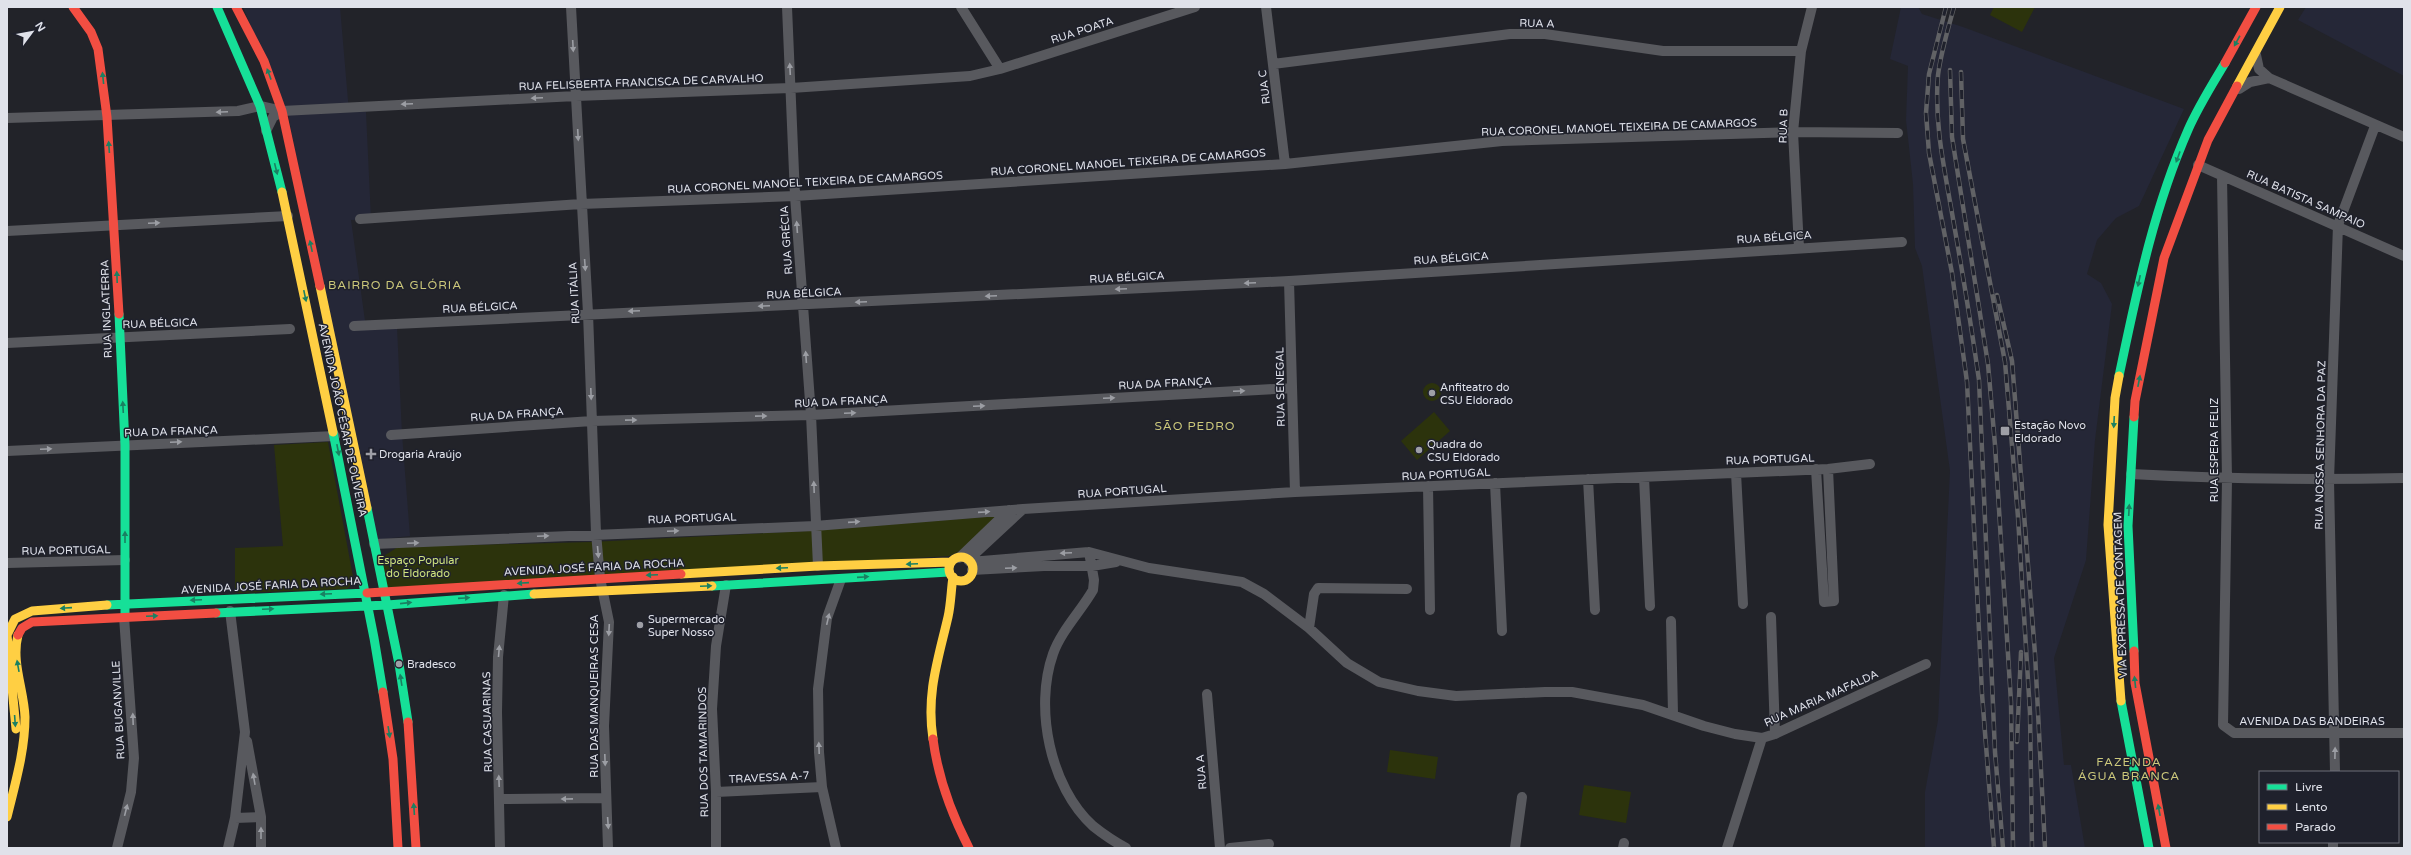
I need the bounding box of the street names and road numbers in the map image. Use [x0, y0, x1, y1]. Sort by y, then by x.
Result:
street label: RUA POATA [1049, 14, 1115, 47]
street label: RUA A [1519, 16, 1555, 31]
street label: RUA C [1256, 69, 1273, 105]
street label: RUA FELISBERTA FRANCISCA DE CARVALHO [518, 72, 764, 93]
street label: RUA B [1776, 108, 1791, 144]
street label: RUA CORONEL MANOEL TEIXEIRA DE CAMARGOS [1481, 116, 1757, 139]
street label: RUA CORONEL MANOEL TEIXEIRA DE CAMARGOS [990, 146, 1266, 179]
street label: RUA BATISTA SAMPAIO [2245, 167, 2367, 231]
street label: RUA CORONEL MANOEL TEIXEIRA DE CAMARGOS [667, 169, 943, 196]
street label: RUA GRÉCIA [777, 205, 795, 275]
street label: RUA BÉLGICA [1736, 227, 1812, 247]
street label: RUA BÉLGICA [1413, 248, 1489, 268]
street label: RUA INGLATERRA [98, 260, 115, 358]
street label: RUA ITÁLIA [565, 262, 583, 324]
street label: RUA BÉLGICA [1089, 268, 1165, 286]
street label: RUA BÉLGICA [766, 284, 842, 302]
street label: RUA BÉLGICA [442, 298, 518, 316]
street label: RUA BÉLGICA [122, 315, 198, 331]
street label: AVENIDA JOÃO CÉSAR DE OLIVEIRA [316, 322, 370, 518]
street label: RUA SENEGAL [1273, 346, 1288, 427]
street label: RUA NOSSA SENHORA DA PAZ [2313, 360, 2328, 530]
street label: RUA DA FRANÇA [1118, 375, 1212, 392]
street label: RUA DA FRANÇA [794, 393, 888, 410]
street label: RUA ESPERA FELIZ [2208, 398, 2221, 502]
street label: RUA DA FRANÇA [470, 405, 564, 424]
street label: RUA DA FRANÇA [124, 423, 218, 440]
street label: RUA PORTUGAL [1725, 451, 1815, 468]
street label: RUA PORTUGAL [1401, 466, 1492, 483]
street label: RUA PORTUGAL [1077, 482, 1168, 501]
street label: RUA PORTUGAL [647, 510, 737, 527]
street label: VIA EXPRESSA DE CONTAGEM [2111, 512, 2130, 678]
street label: RUA PORTUGAL [21, 543, 111, 558]
street label: AVENIDA JOSÉ FARIA DA ROCHA [503, 555, 685, 579]
street label: AVENIDA JOSÉ FARIA DA ROCHA [180, 573, 362, 597]
street label: RUA DAS MANQUEIRAS CESA [588, 614, 601, 778]
street label: RUA BUGANVILLE [109, 660, 128, 760]
street label: RUA MARIA MAFALDA [1762, 667, 1880, 730]
street label: RUA CASUARINAS [480, 671, 495, 772]
street label: RUA DOS TAMARINDOS [696, 686, 711, 817]
street label: AVENIDA DAS BANDEIRAS [2239, 715, 2385, 728]
street label: RUA A [1193, 754, 1210, 790]
street label: TRAVESSA A-7 [728, 769, 810, 786]

